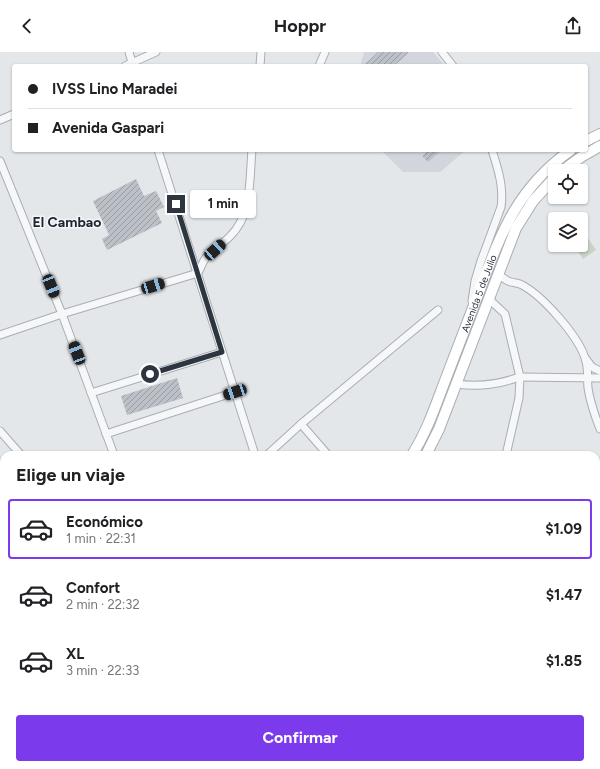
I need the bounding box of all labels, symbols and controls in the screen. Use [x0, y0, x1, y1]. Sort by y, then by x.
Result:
icon: back [16, 15, 38, 37]
text: Hoppr [274, 15, 326, 37]
icon: share [562, 15, 584, 37]
text: IVSS Lino Maradei [52, 80, 177, 98]
text: Avenida Gaspari [52, 119, 164, 137]
map controls [548, 164, 588, 252]
button: locate [548, 164, 588, 204]
callout: 1 min [190, 190, 256, 218]
route end [167, 195, 185, 213]
text: 1 min [208, 196, 238, 211]
button: layers [548, 212, 588, 252]
district label: El Cambao [33, 214, 101, 231]
car [202, 238, 228, 262]
street label: Avenida 5 de Julio [458, 252, 499, 334]
car [41, 273, 61, 299]
car [140, 277, 166, 295]
car [67, 340, 87, 366]
route start [141, 365, 159, 383]
car [222, 383, 248, 401]
text: Elige un viaje [16, 464, 125, 486]
icon: car [18, 511, 54, 547]
text: Económico [66, 513, 143, 531]
text: $1.09 [545, 520, 582, 538]
text: 1 min · 22:31 [66, 531, 136, 546]
icon: car [18, 577, 54, 613]
text: Confort [66, 579, 120, 597]
text: $1.47 [546, 586, 582, 604]
text: 2 min · 22:32 [66, 597, 140, 612]
icon: car [18, 643, 54, 679]
text: XL [66, 645, 84, 663]
text: $1.85 [546, 652, 582, 670]
text: 3 min · 22:33 [66, 663, 139, 678]
button: Confirmar [16, 715, 584, 761]

